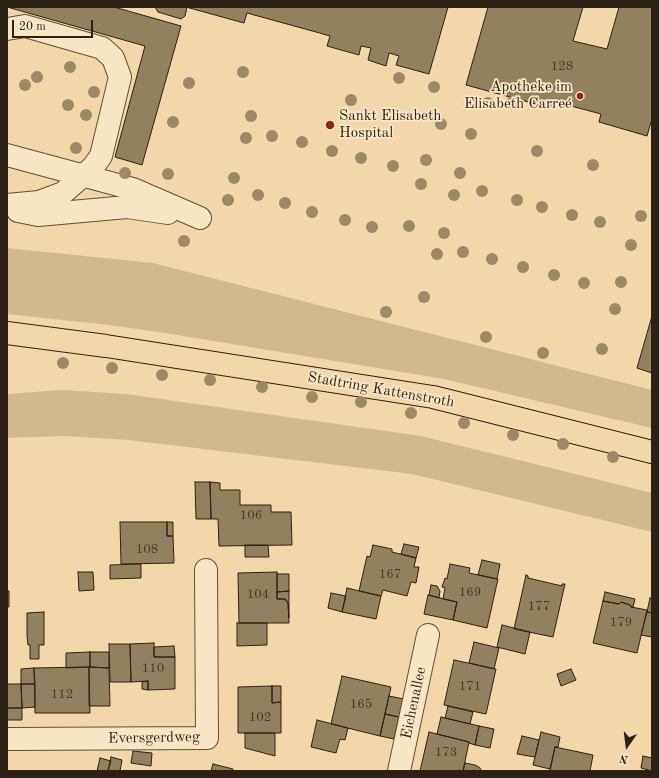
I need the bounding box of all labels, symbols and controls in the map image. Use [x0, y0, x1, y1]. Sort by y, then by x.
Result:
scale bar [14, 12, 95, 38]
text: 20 m [19, 21, 46, 33]
house number: 128 [551, 59, 573, 75]
place label: Apotheke im Elisabeth Carreé [464, 78, 572, 113]
marker: Apotheke im Elisabeth Carreé [575, 91, 585, 101]
place label: Sankt Elisabeth Hospital [339, 107, 441, 142]
marker: Sankt Elisabeth Hospital [324, 119, 336, 131]
street label: Stadtring Kattenstroth [306, 368, 456, 412]
house number: 106 [240, 508, 262, 524]
house number: 108 [136, 542, 158, 558]
house number: 167 [379, 567, 401, 583]
house number: 169 [459, 585, 481, 601]
house number: 104 [247, 587, 269, 603]
house number: 177 [528, 599, 550, 615]
house number: 179 [610, 615, 632, 631]
house number: 110 [142, 661, 164, 677]
street label: Eichenallee [398, 665, 430, 741]
house number: 171 [459, 679, 481, 695]
house number: 112 [51, 687, 73, 703]
house number: 165 [350, 697, 372, 713]
house number: 102 [249, 710, 271, 726]
north arrow [607, 726, 647, 766]
street label: Eversgerdweg [108, 728, 200, 748]
house number: 173 [435, 745, 457, 761]
text: N [619, 752, 629, 764]

